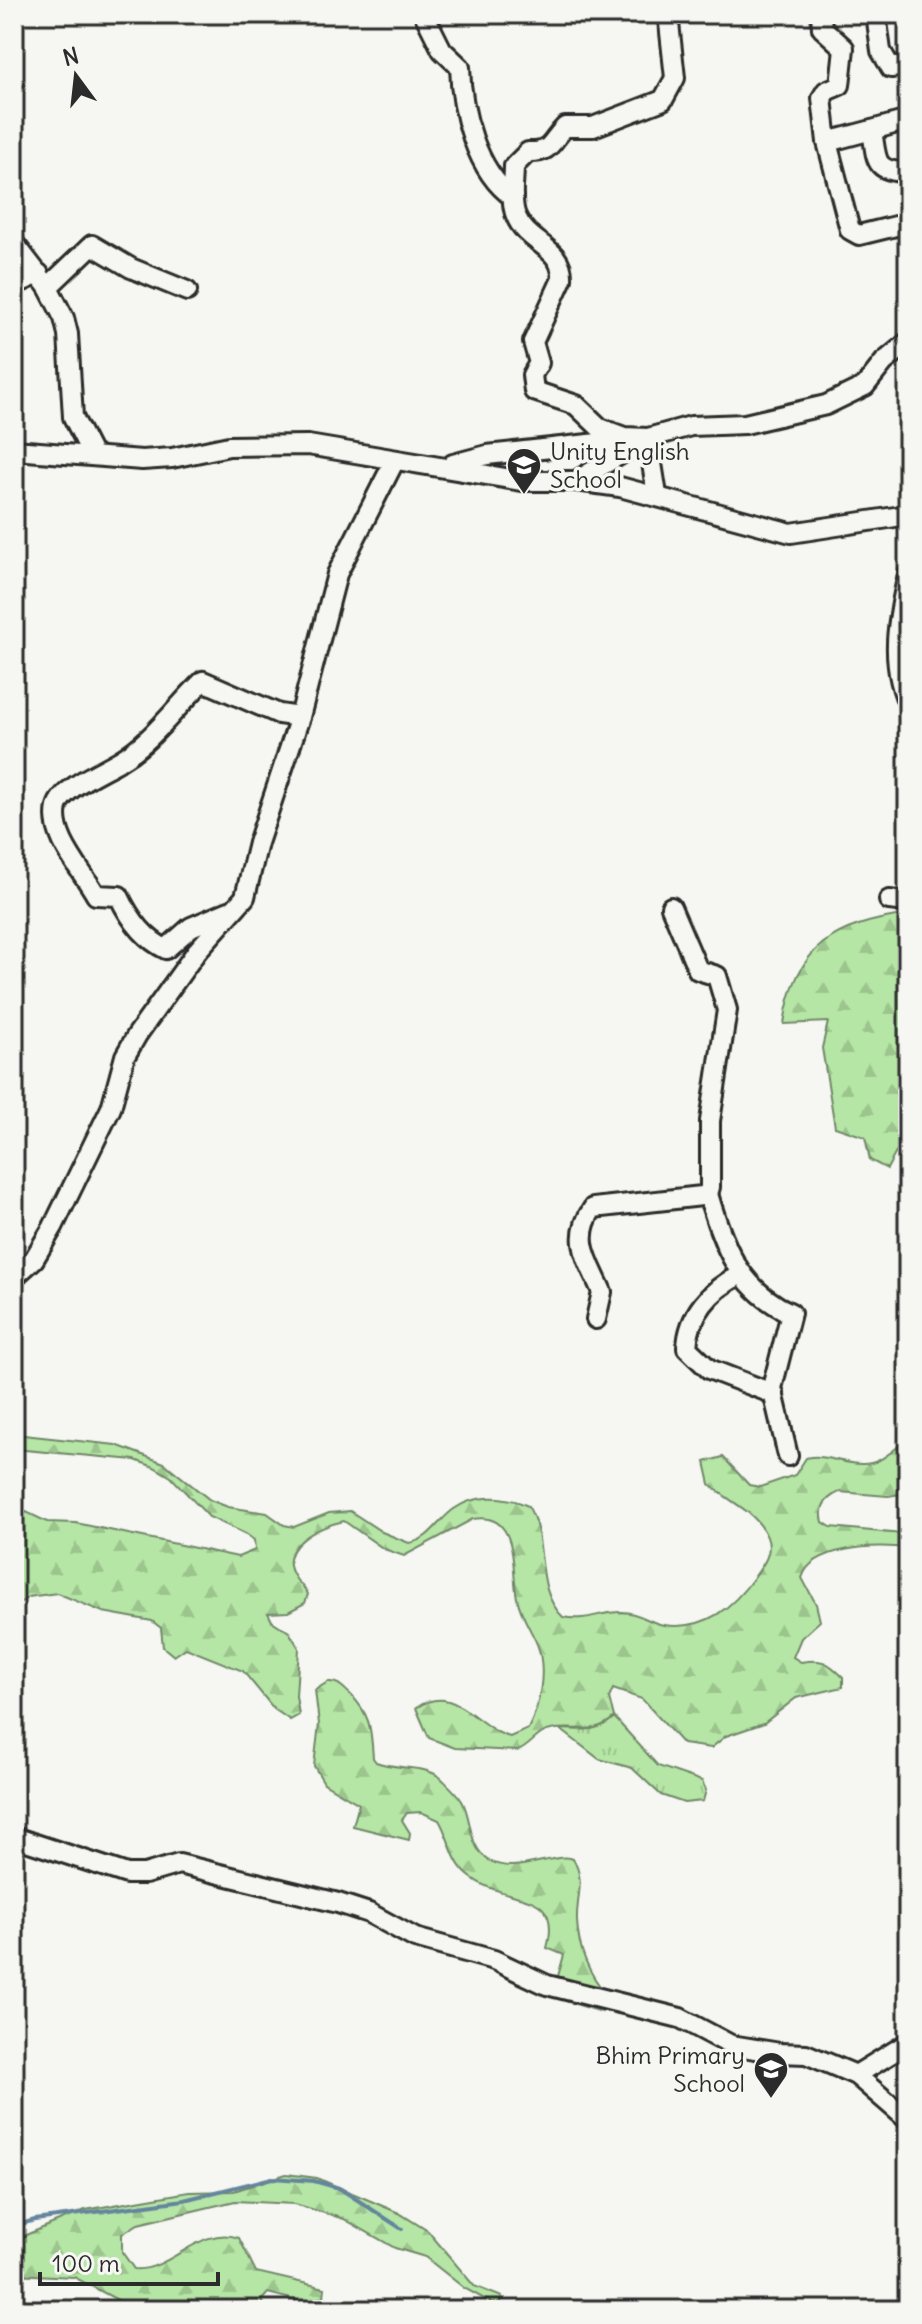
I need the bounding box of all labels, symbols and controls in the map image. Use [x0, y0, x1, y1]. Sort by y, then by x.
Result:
north arrow [36, 36, 116, 116]
text: N [60, 41, 82, 72]
place label: Unity English School [550, 436, 690, 494]
school or university icon: Unity English School [505, 446, 543, 496]
place label: Bhim Primary School [596, 2040, 745, 2098]
school or university icon: Bhim Primary School [752, 2050, 790, 2100]
scale bar [40, 2236, 218, 2286]
text: 100 m [52, 2248, 120, 2278]

